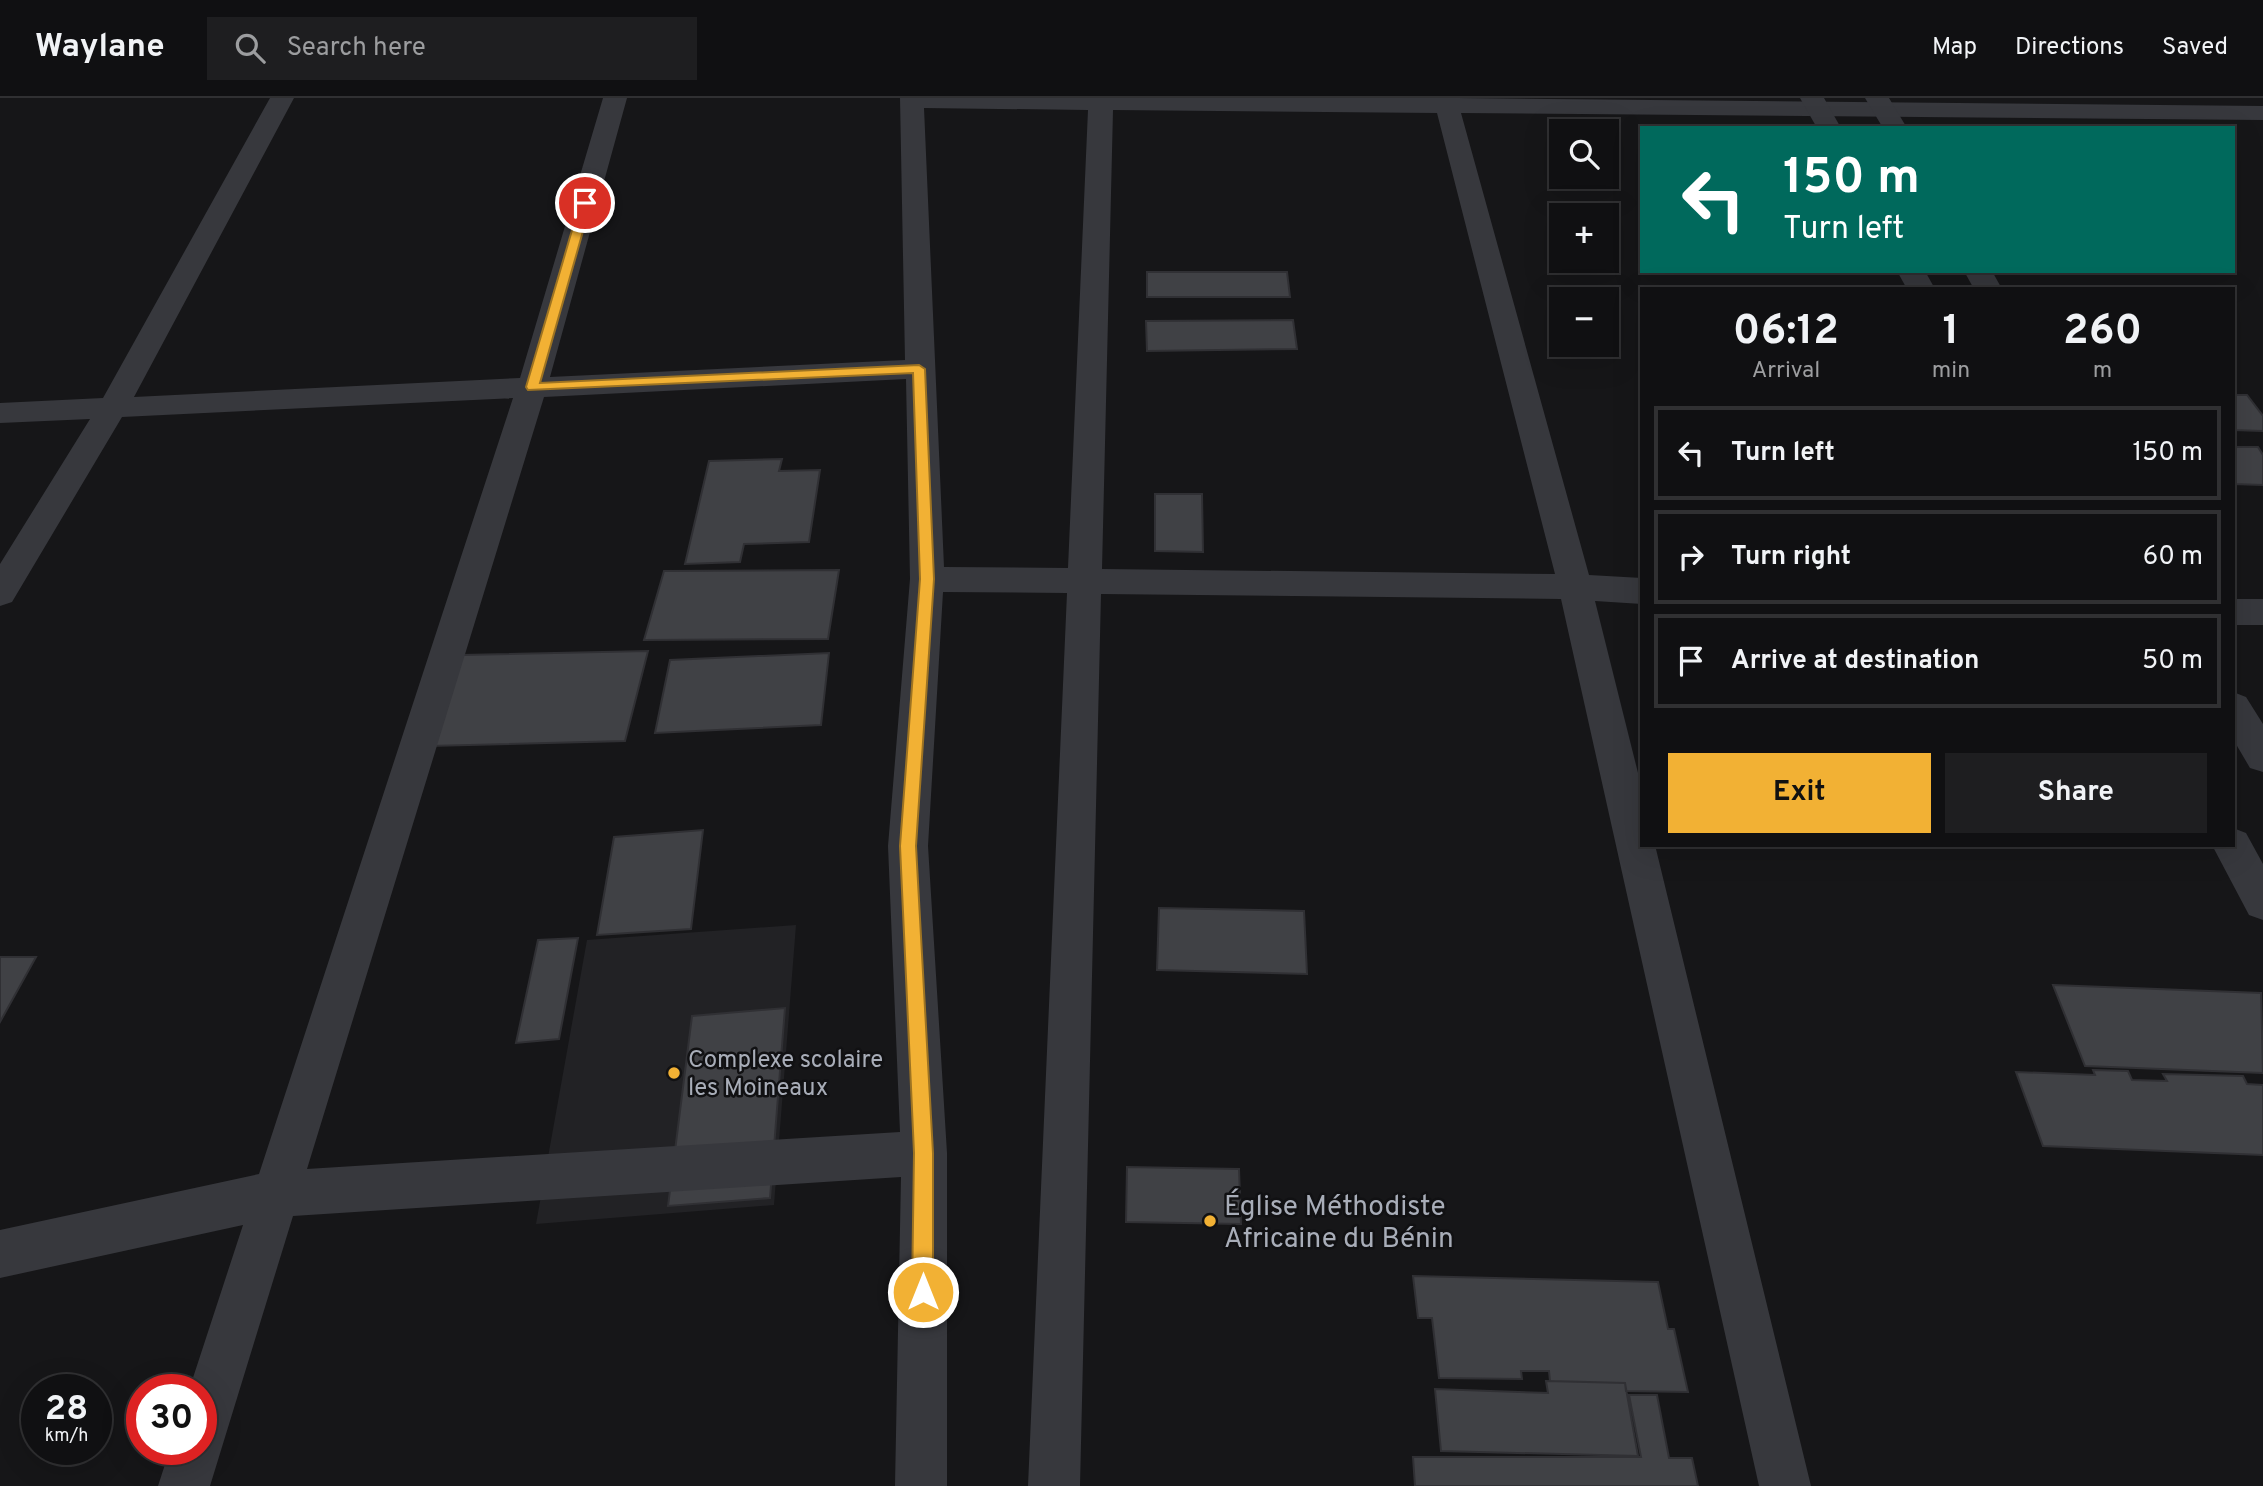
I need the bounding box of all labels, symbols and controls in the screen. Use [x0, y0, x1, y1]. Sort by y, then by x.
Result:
search box [207, 17, 697, 80]
text: Waylane [35, 27, 165, 69]
icon: search [231, 29, 269, 67]
text: Search here [287, 32, 426, 65]
text: Map [1932, 33, 1977, 63]
text: Directions [2015, 33, 2124, 63]
text: Saved [2162, 33, 2228, 63]
map controls [1549, 119, 1619, 357]
button: search [1549, 119, 1619, 189]
text: 150 m [1783, 149, 1920, 211]
icon: left [1668, 154, 1759, 245]
pin [555, 173, 615, 233]
icon: arrive [566, 184, 604, 222]
button: + [1549, 203, 1619, 273]
text: Turn left [1783, 210, 1904, 250]
button: − [1549, 287, 1619, 357]
text: 06:12 [1733, 306, 1839, 359]
text: 1 [1943, 306, 1959, 359]
text: 260 [2063, 306, 2142, 359]
text: Arrival [1752, 357, 1820, 386]
text: min [1932, 357, 1970, 386]
text: m [2093, 357, 2112, 386]
icon: left [1672, 434, 1710, 472]
text: Turn left [1731, 437, 1835, 470]
text: 150 m [2132, 437, 2203, 470]
icon: right [1672, 538, 1710, 576]
text: Turn right [1731, 541, 1851, 574]
text: 60 m [2143, 541, 2203, 574]
icon: arrive [1672, 642, 1710, 680]
text: Arrive at destination [1731, 645, 1979, 678]
text: 50 m [2142, 645, 2203, 678]
button: Exit [1668, 753, 1931, 833]
button: Share [1945, 753, 2207, 833]
place label: Complexe scolaire les Moineaux [688, 1046, 883, 1104]
marker: Complexe scolaire les Moineaux [666, 1065, 682, 1081]
place label: Église Méthodiste Africaine du Bénin [1224, 1188, 1454, 1258]
marker: Église Méthodiste Africaine du Bénin [1202, 1213, 1218, 1229]
position arrow [886, 1255, 960, 1329]
speed limit sign: 30 [126, 1374, 217, 1465]
text: 28 [45, 1388, 88, 1432]
text: km/h [45, 1425, 88, 1448]

